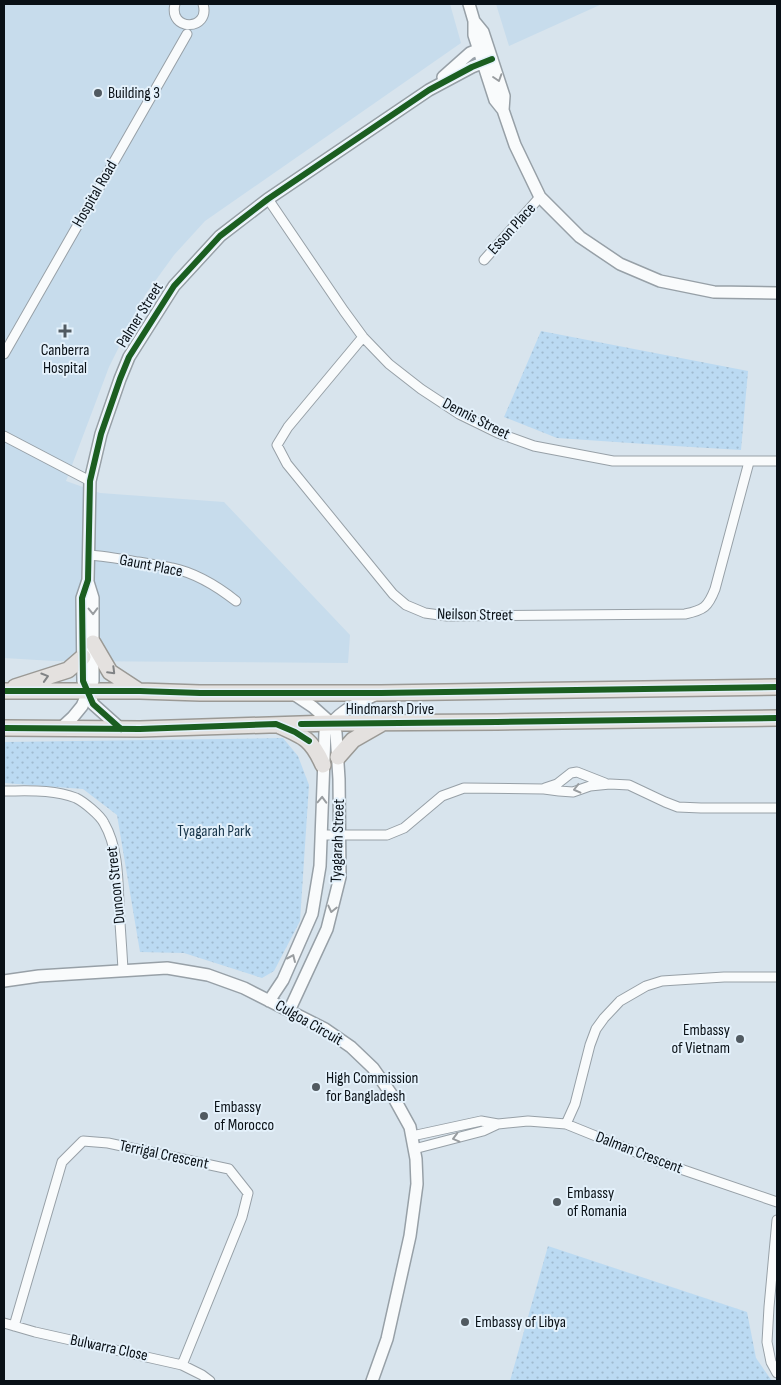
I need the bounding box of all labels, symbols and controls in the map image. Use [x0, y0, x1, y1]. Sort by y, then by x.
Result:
one-way arrow [492, 73, 502, 81]
place label: Building 3 [108, 84, 160, 103]
marker: Building 3 [92, 87, 104, 99]
street label: Hospital Road [68, 158, 122, 230]
street label: Esson Place [484, 199, 540, 259]
street label: Palmer Street [113, 279, 168, 351]
marker: Canberra Hospital [58, 324, 72, 338]
place label: Canberra Hospital [41, 341, 89, 378]
street label: Dennis Street [439, 394, 513, 444]
street label: Gaunt Place [118, 551, 184, 581]
street label: Neilson Street [437, 605, 513, 625]
one-way arrow [88, 608, 98, 615]
one-way arrow [106, 665, 115, 674]
one-way arrow [41, 673, 49, 683]
street label: Hindmarsh Drive [346, 700, 434, 719]
one-way arrow [573, 783, 581, 794]
one-way arrow [317, 796, 328, 804]
street label: Tyagarah Street [327, 799, 349, 883]
park label: Tyagarah Park [177, 822, 251, 841]
street label: Dunoon Street [102, 845, 130, 925]
one-way arrow [327, 905, 338, 914]
one-way arrow [286, 954, 297, 963]
street label: Culgoa Circuit [272, 996, 346, 1050]
place label: Embassy of Vietnam [672, 1021, 730, 1058]
marker: Embassy of Vietnam [734, 1033, 746, 1045]
place label: High Commission for Bangladesh [326, 1069, 418, 1106]
marker: High Commission for Bangladesh [310, 1081, 322, 1093]
place label: Embassy of Morocco [214, 1098, 274, 1135]
marker: Embassy of Morocco [198, 1110, 210, 1122]
street label: Dalman Crescent [593, 1128, 685, 1178]
one-way arrow [452, 1132, 461, 1143]
street label: Terrigal Crescent [118, 1136, 210, 1174]
place label: Embassy of Romania [567, 1184, 627, 1221]
marker: Embassy of Romania [551, 1196, 563, 1208]
place label: Embassy of Libya [475, 1313, 566, 1332]
marker: Embassy of Libya [459, 1316, 471, 1328]
street label: Bulwarra Close [68, 1331, 150, 1365]

